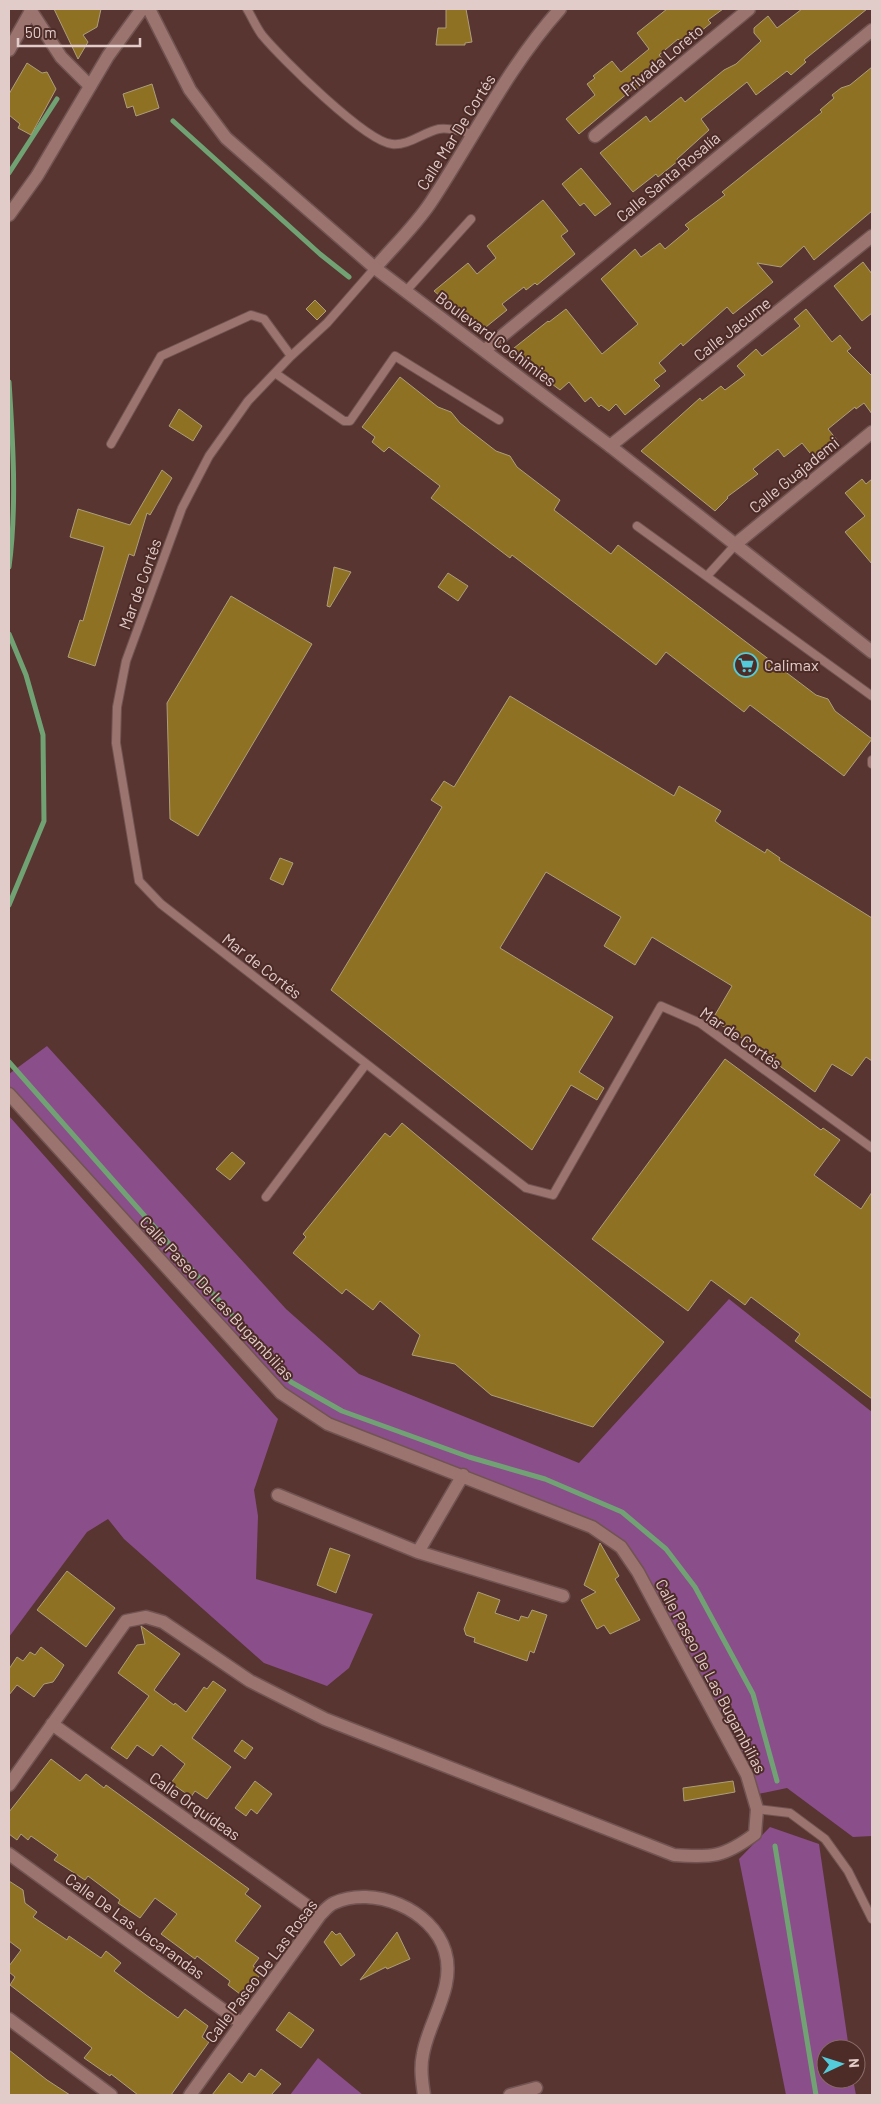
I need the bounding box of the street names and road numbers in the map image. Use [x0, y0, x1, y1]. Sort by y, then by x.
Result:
street label: Privada Loreto [617, 20, 707, 99]
street label: Calle Mar De Cortés [412, 70, 499, 193]
street label: Calle Santa Rosalía [612, 128, 723, 226]
street label: Boulevard Cochimies [433, 287, 560, 390]
street label: Calle Jacume [689, 293, 774, 365]
street label: Calle Guajademi [745, 433, 842, 517]
street label: Mar de Cortés [114, 536, 165, 632]
street label: Mar de Cortés [219, 929, 306, 1002]
street label: Mar de Cortés [697, 1002, 786, 1073]
street label: Calle Paseo De Las Bugambilias [136, 1212, 298, 1384]
street label: Calle Paseo De Las Bugambilias [652, 1575, 771, 1776]
street label: Calle Orquídeas [146, 1767, 244, 1844]
street label: Calle De Las Jacarandas [62, 1869, 209, 1983]
street label: Calle Paseo De Las Rosas [201, 1895, 321, 2046]

